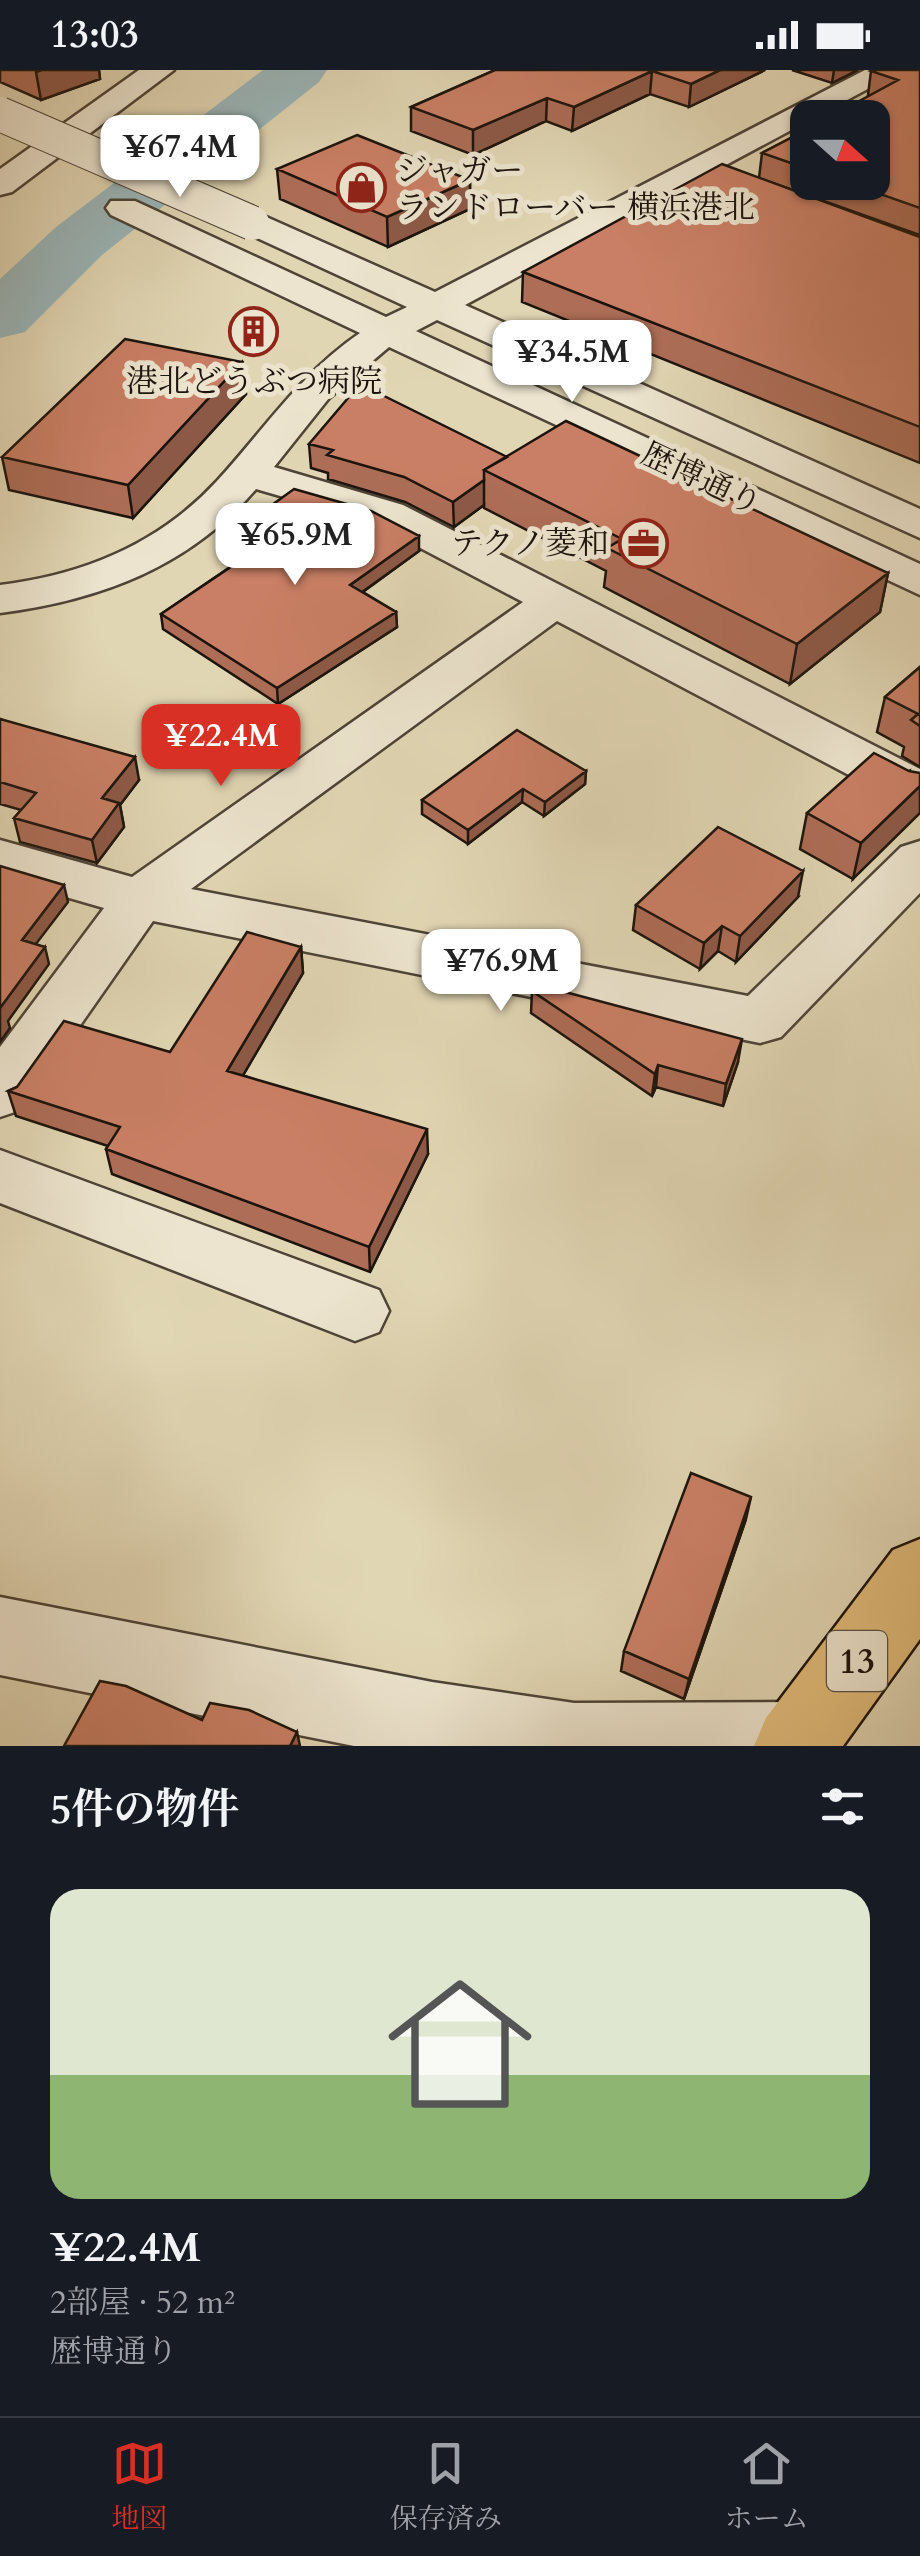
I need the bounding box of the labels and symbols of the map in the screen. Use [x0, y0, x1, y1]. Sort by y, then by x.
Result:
north arrow [790, 100, 890, 200]
pin: ¥67.4M [99, 115, 261, 200]
place label: ジャガー ランドローバー 横浜港北 [396, 149, 755, 230]
shop icon: ジャガー ランドローバー 横浜港北 [335, 162, 387, 214]
building icon: 港北どうぶつ病院 [228, 305, 280, 357]
pin: ¥34.5M [491, 320, 653, 405]
place label: 港北どうぶつ病院 [126, 360, 382, 404]
street label: 歴博通り [634, 432, 769, 526]
pin: ¥65.9M [214, 503, 376, 588]
office icon: テクノ菱和 [618, 517, 670, 569]
place label: テクノ菱和 [451, 522, 609, 566]
pin: ¥22.4M [140, 704, 302, 789]
pin: ¥76.9M [420, 929, 582, 1014]
road number: 13 [827, 1631, 887, 1691]

